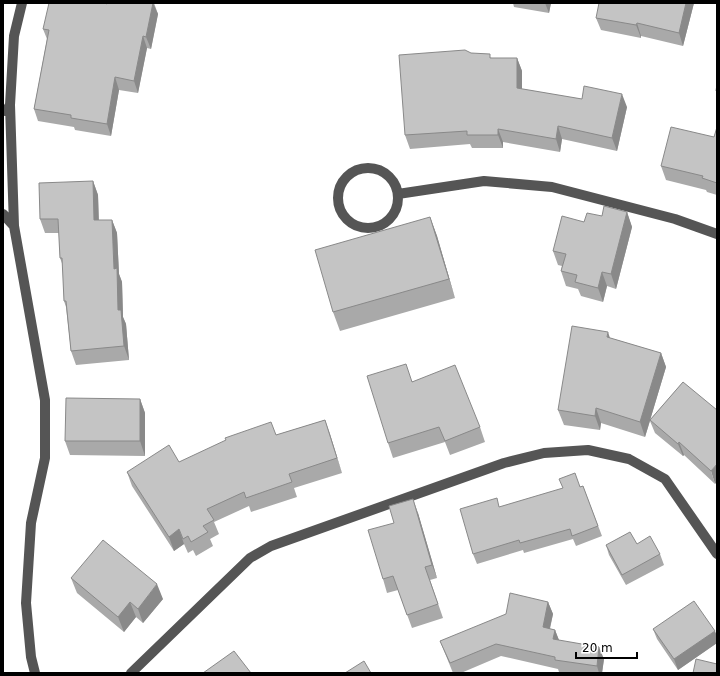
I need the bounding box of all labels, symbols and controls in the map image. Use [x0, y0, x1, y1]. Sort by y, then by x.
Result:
scale bar [576, 634, 637, 660]
text: 20 m [582, 641, 613, 655]

